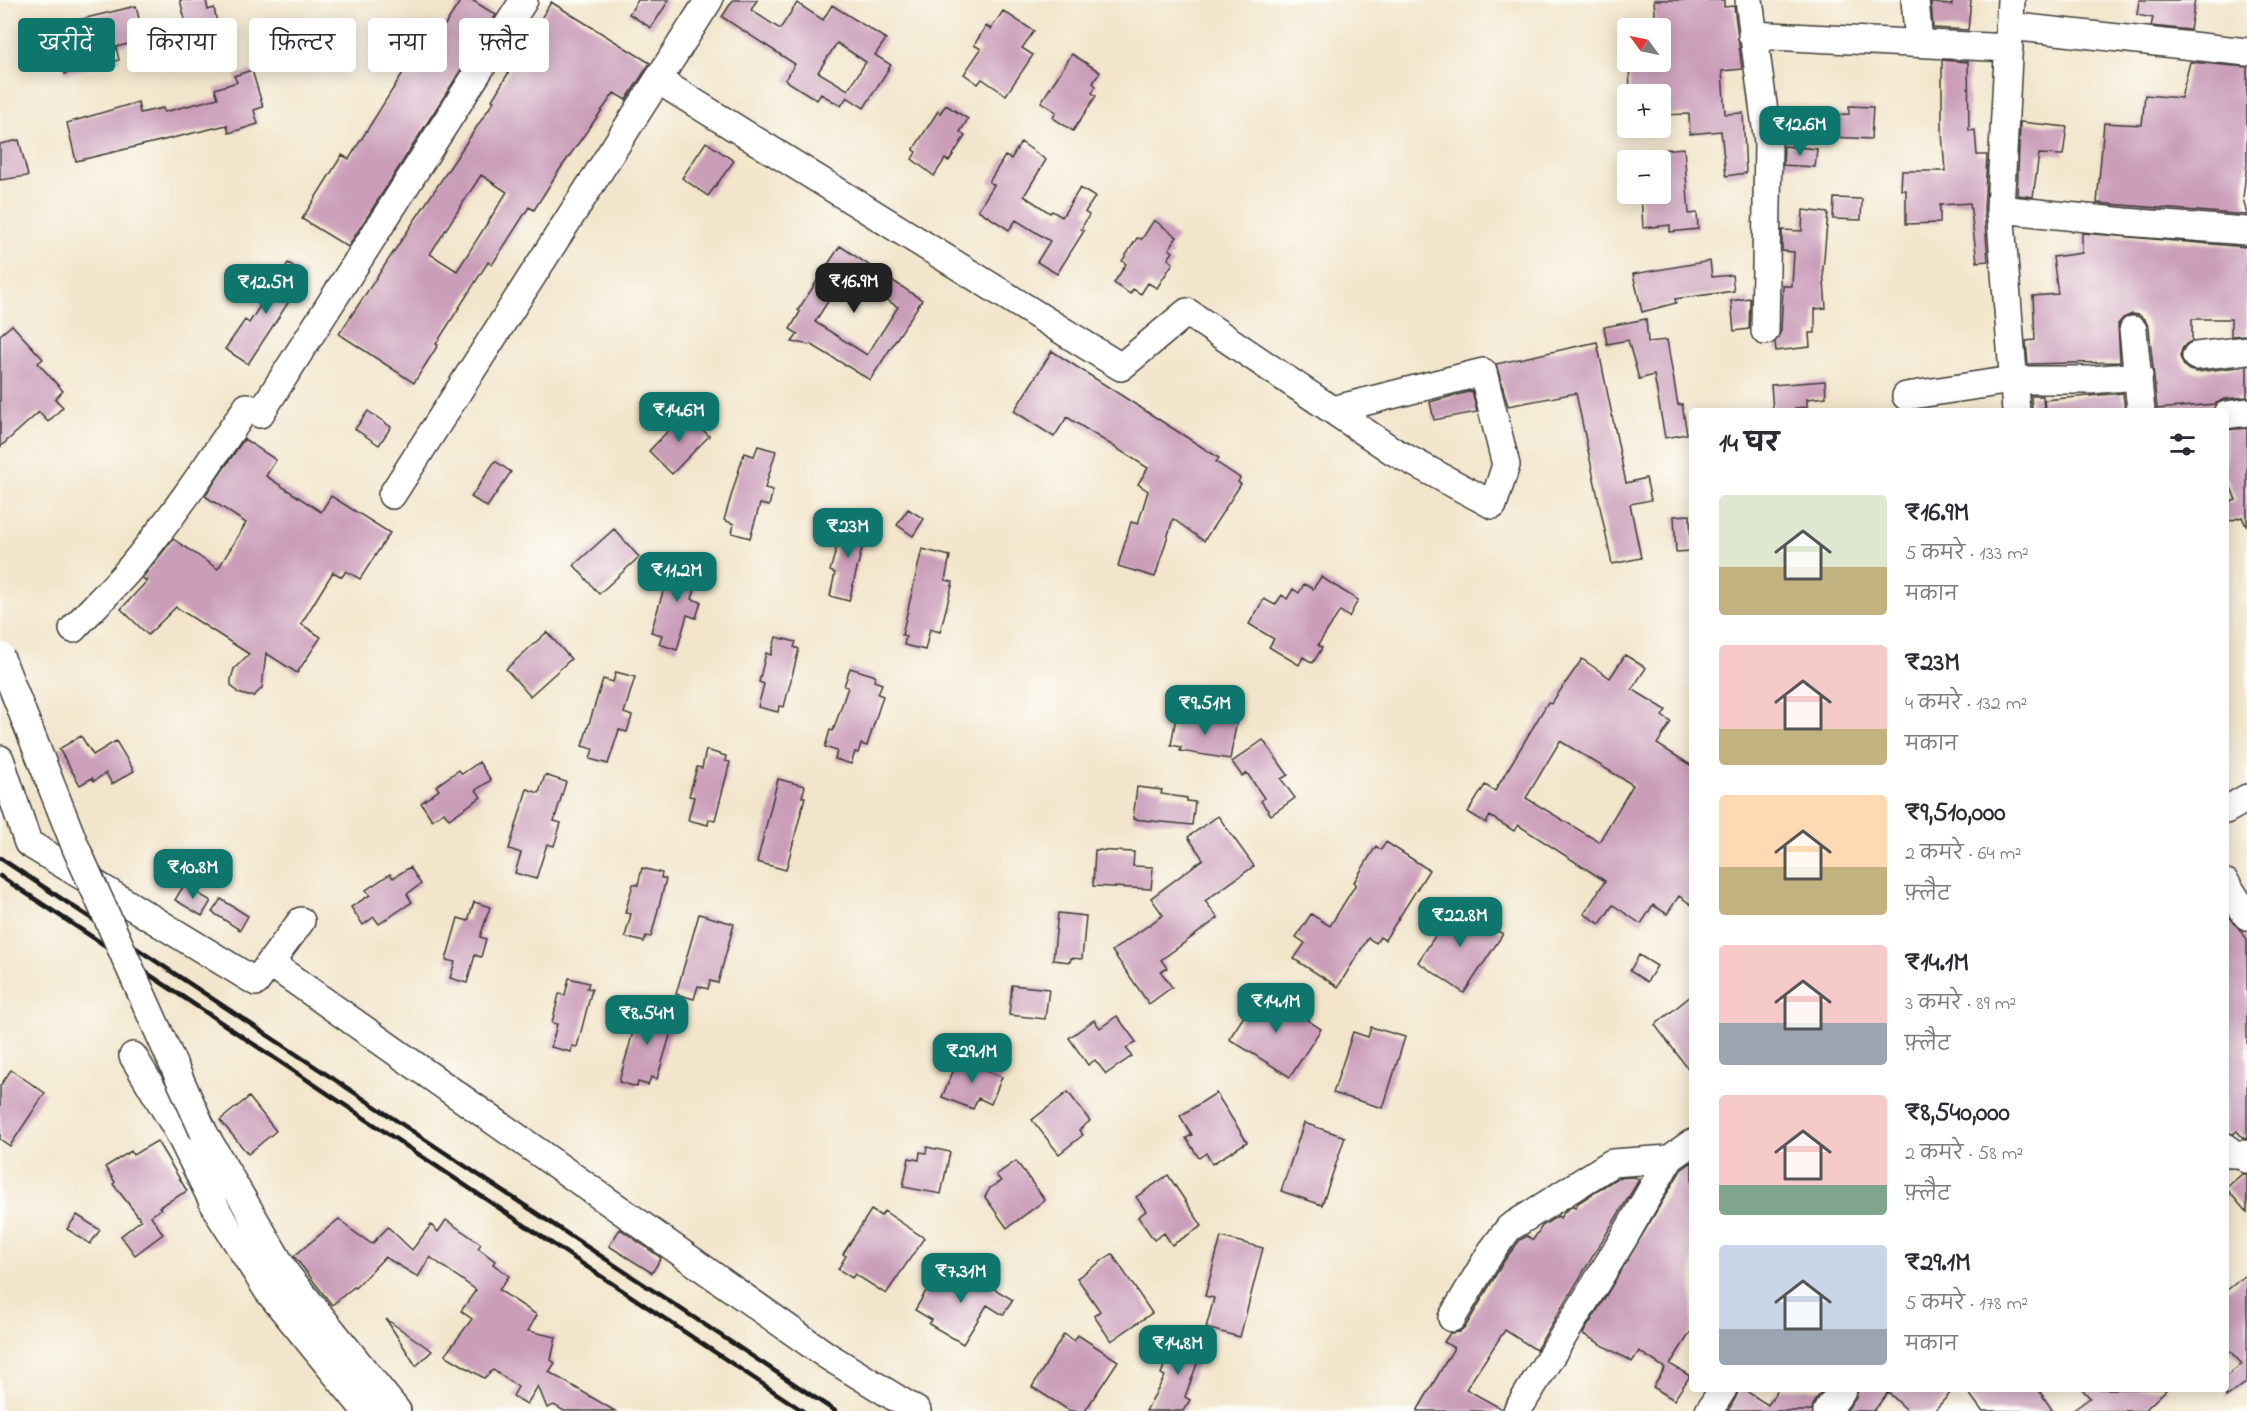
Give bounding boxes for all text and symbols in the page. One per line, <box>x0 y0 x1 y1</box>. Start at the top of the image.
chip: खरीदें <box>18 18 115 72</box>
chip: किराया <box>127 18 237 72</box>
chip: फ़िल्टर <box>249 18 356 72</box>
chip: नया <box>368 18 447 72</box>
chip: फ़्लैट <box>459 18 549 72</box>
north arrow <box>1617 18 1671 72</box>
map controls <box>1617 18 1671 204</box>
button: + <box>1617 84 1671 138</box>
pin: ₹12.6M <box>1751 106 1849 157</box>
text: ₹12.6M <box>1773 111 1827 140</box>
button: − <box>1617 150 1671 204</box>
pin: ₹16.9M <box>805 263 903 314</box>
pin: ₹12.5M <box>217 264 315 315</box>
text: ₹16.9M <box>829 268 879 297</box>
text: ₹12.5M <box>238 269 294 298</box>
pin: ₹14.6M <box>630 392 728 443</box>
text: ₹14.6M <box>653 397 705 426</box>
text: 14 घर <box>1719 426 1779 464</box>
icon: filters <box>2166 428 2199 461</box>
text: ₹16.9M <box>1905 495 1969 533</box>
pin: ₹23M <box>812 508 884 559</box>
text: ₹23M <box>827 513 869 542</box>
icon: home <box>1767 519 1839 591</box>
text: 5 कमरे · 133 m² <box>1905 540 2029 569</box>
pin: ₹11.2M <box>628 552 726 603</box>
text: ₹11.2M <box>652 557 702 586</box>
text: मकान <box>1905 581 1958 610</box>
text: ₹23M <box>1905 645 1960 683</box>
icon: home <box>1767 669 1839 741</box>
pin: ₹9.51M <box>1156 685 1254 736</box>
text: ₹9.51M <box>1179 690 1231 719</box>
text: 4 कमरे · 132 m² <box>1905 690 2027 719</box>
text: मकान <box>1905 731 1958 760</box>
text: ₹9,510,000 <box>1905 795 2005 833</box>
icon: home <box>1767 819 1839 891</box>
text: 2 कमरे · 64 m² <box>1905 840 2021 869</box>
pin: ₹10.8M <box>144 849 242 900</box>
text: ₹10.8M <box>168 854 218 883</box>
text: फ़्लैट <box>1905 881 1951 910</box>
pin: ₹22.8M <box>1411 897 1509 948</box>
text: ₹22.8M <box>1432 902 1488 931</box>
text: ₹14.1M <box>1905 945 1969 983</box>
icon: home <box>1767 969 1839 1041</box>
pin: ₹14.1M <box>1227 983 1325 1034</box>
text: ₹14.1M <box>1251 988 1301 1017</box>
text: 3 कमरे · 89 m² <box>1905 990 2016 1019</box>
pin: ₹8.54M <box>598 995 696 1046</box>
text: ₹8.54M <box>619 1000 675 1029</box>
text: फ़्लैट <box>1905 1031 1951 1060</box>
pin: ₹29.1M <box>923 1033 1021 1084</box>
text: ₹29.1M <box>947 1038 997 1067</box>
text: ₹8,540,000 <box>1905 1095 2010 1133</box>
icon: home <box>1767 1119 1839 1191</box>
text: 2 कमरे · 58 m² <box>1905 1140 2023 1169</box>
text: फ़्लैट <box>1905 1181 1951 1210</box>
text: ₹29.1M <box>1905 1245 1971 1283</box>
pin: ₹7.31M <box>912 1253 1010 1304</box>
text: ₹7.31M <box>935 1258 987 1287</box>
icon: home <box>1767 1269 1839 1341</box>
text: 5 कमरे · 178 m² <box>1905 1290 2028 1319</box>
pin: ₹14.8M <box>1129 1325 1227 1376</box>
text: ₹14.8M <box>1153 1330 1203 1359</box>
text: मकान <box>1905 1331 1958 1360</box>

